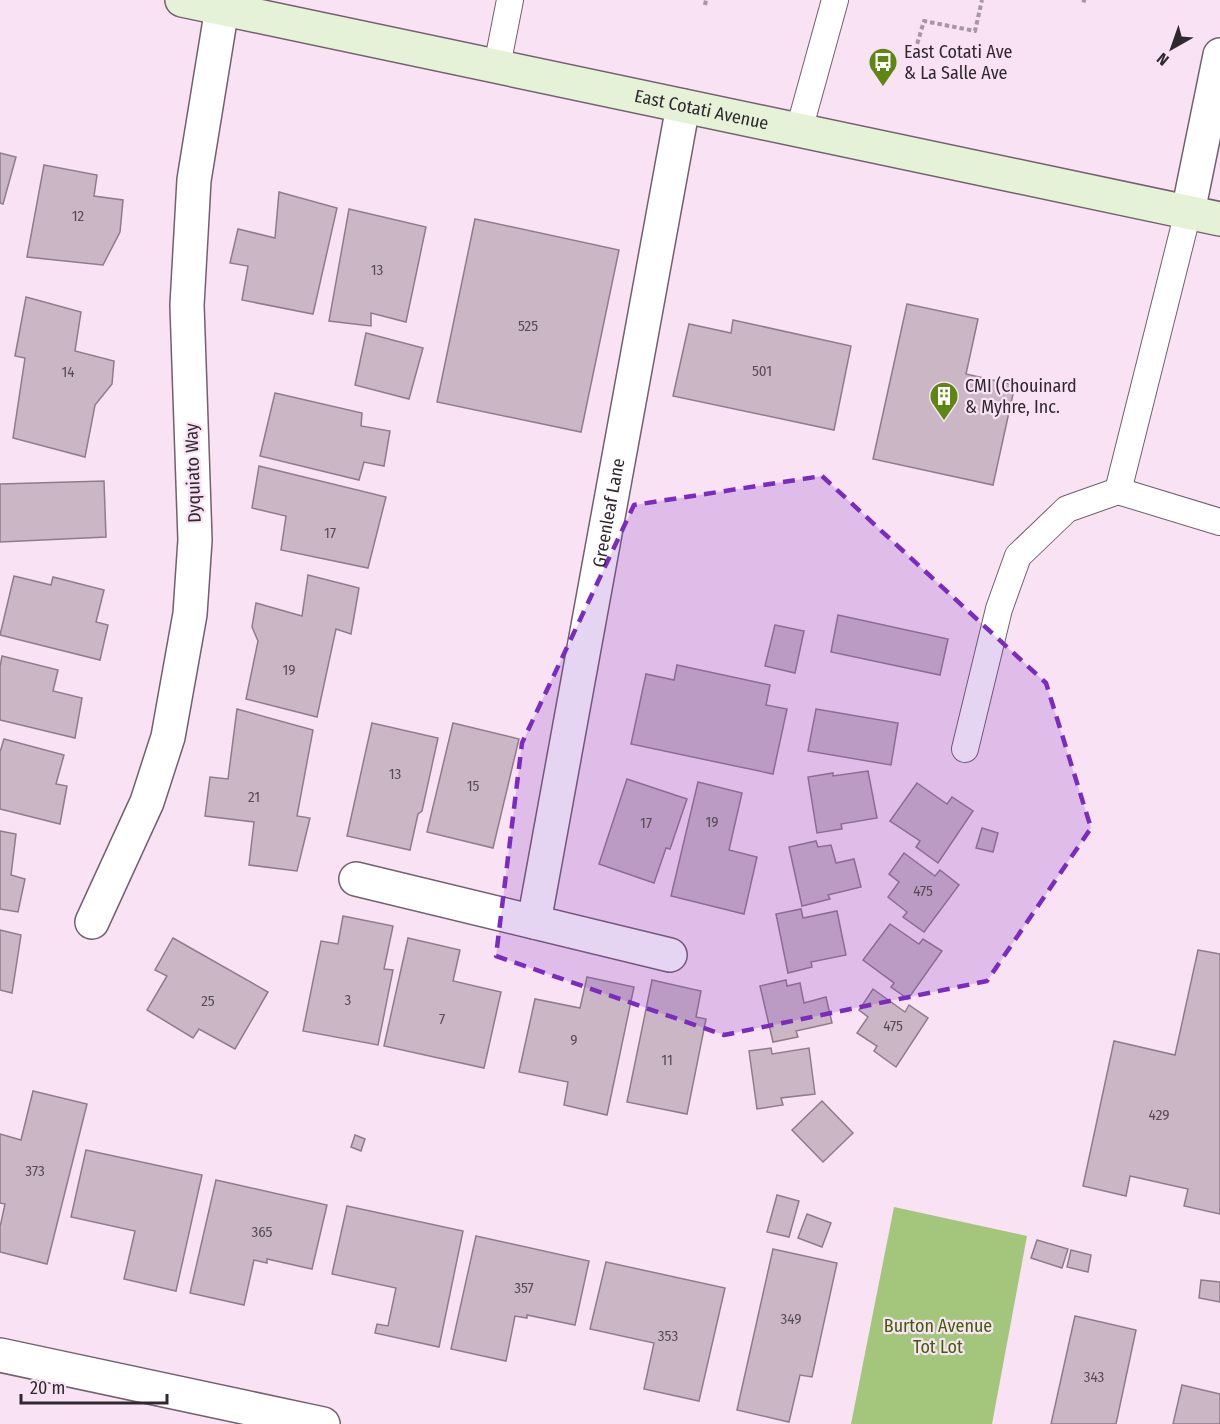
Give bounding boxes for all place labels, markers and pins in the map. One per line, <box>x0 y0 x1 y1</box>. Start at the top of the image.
place label: East Cotati Ave & La Salle Ave <box>904 41 1013 84</box>
bus stop icon: East Cotati Ave & La Salle Ave <box>867 46 899 88</box>
place label: CMI (Chouinard & Myhre, Inc. <box>965 375 1077 418</box>
building icon: CMI (Chouinard & Myhre, Inc. <box>928 380 960 422</box>

